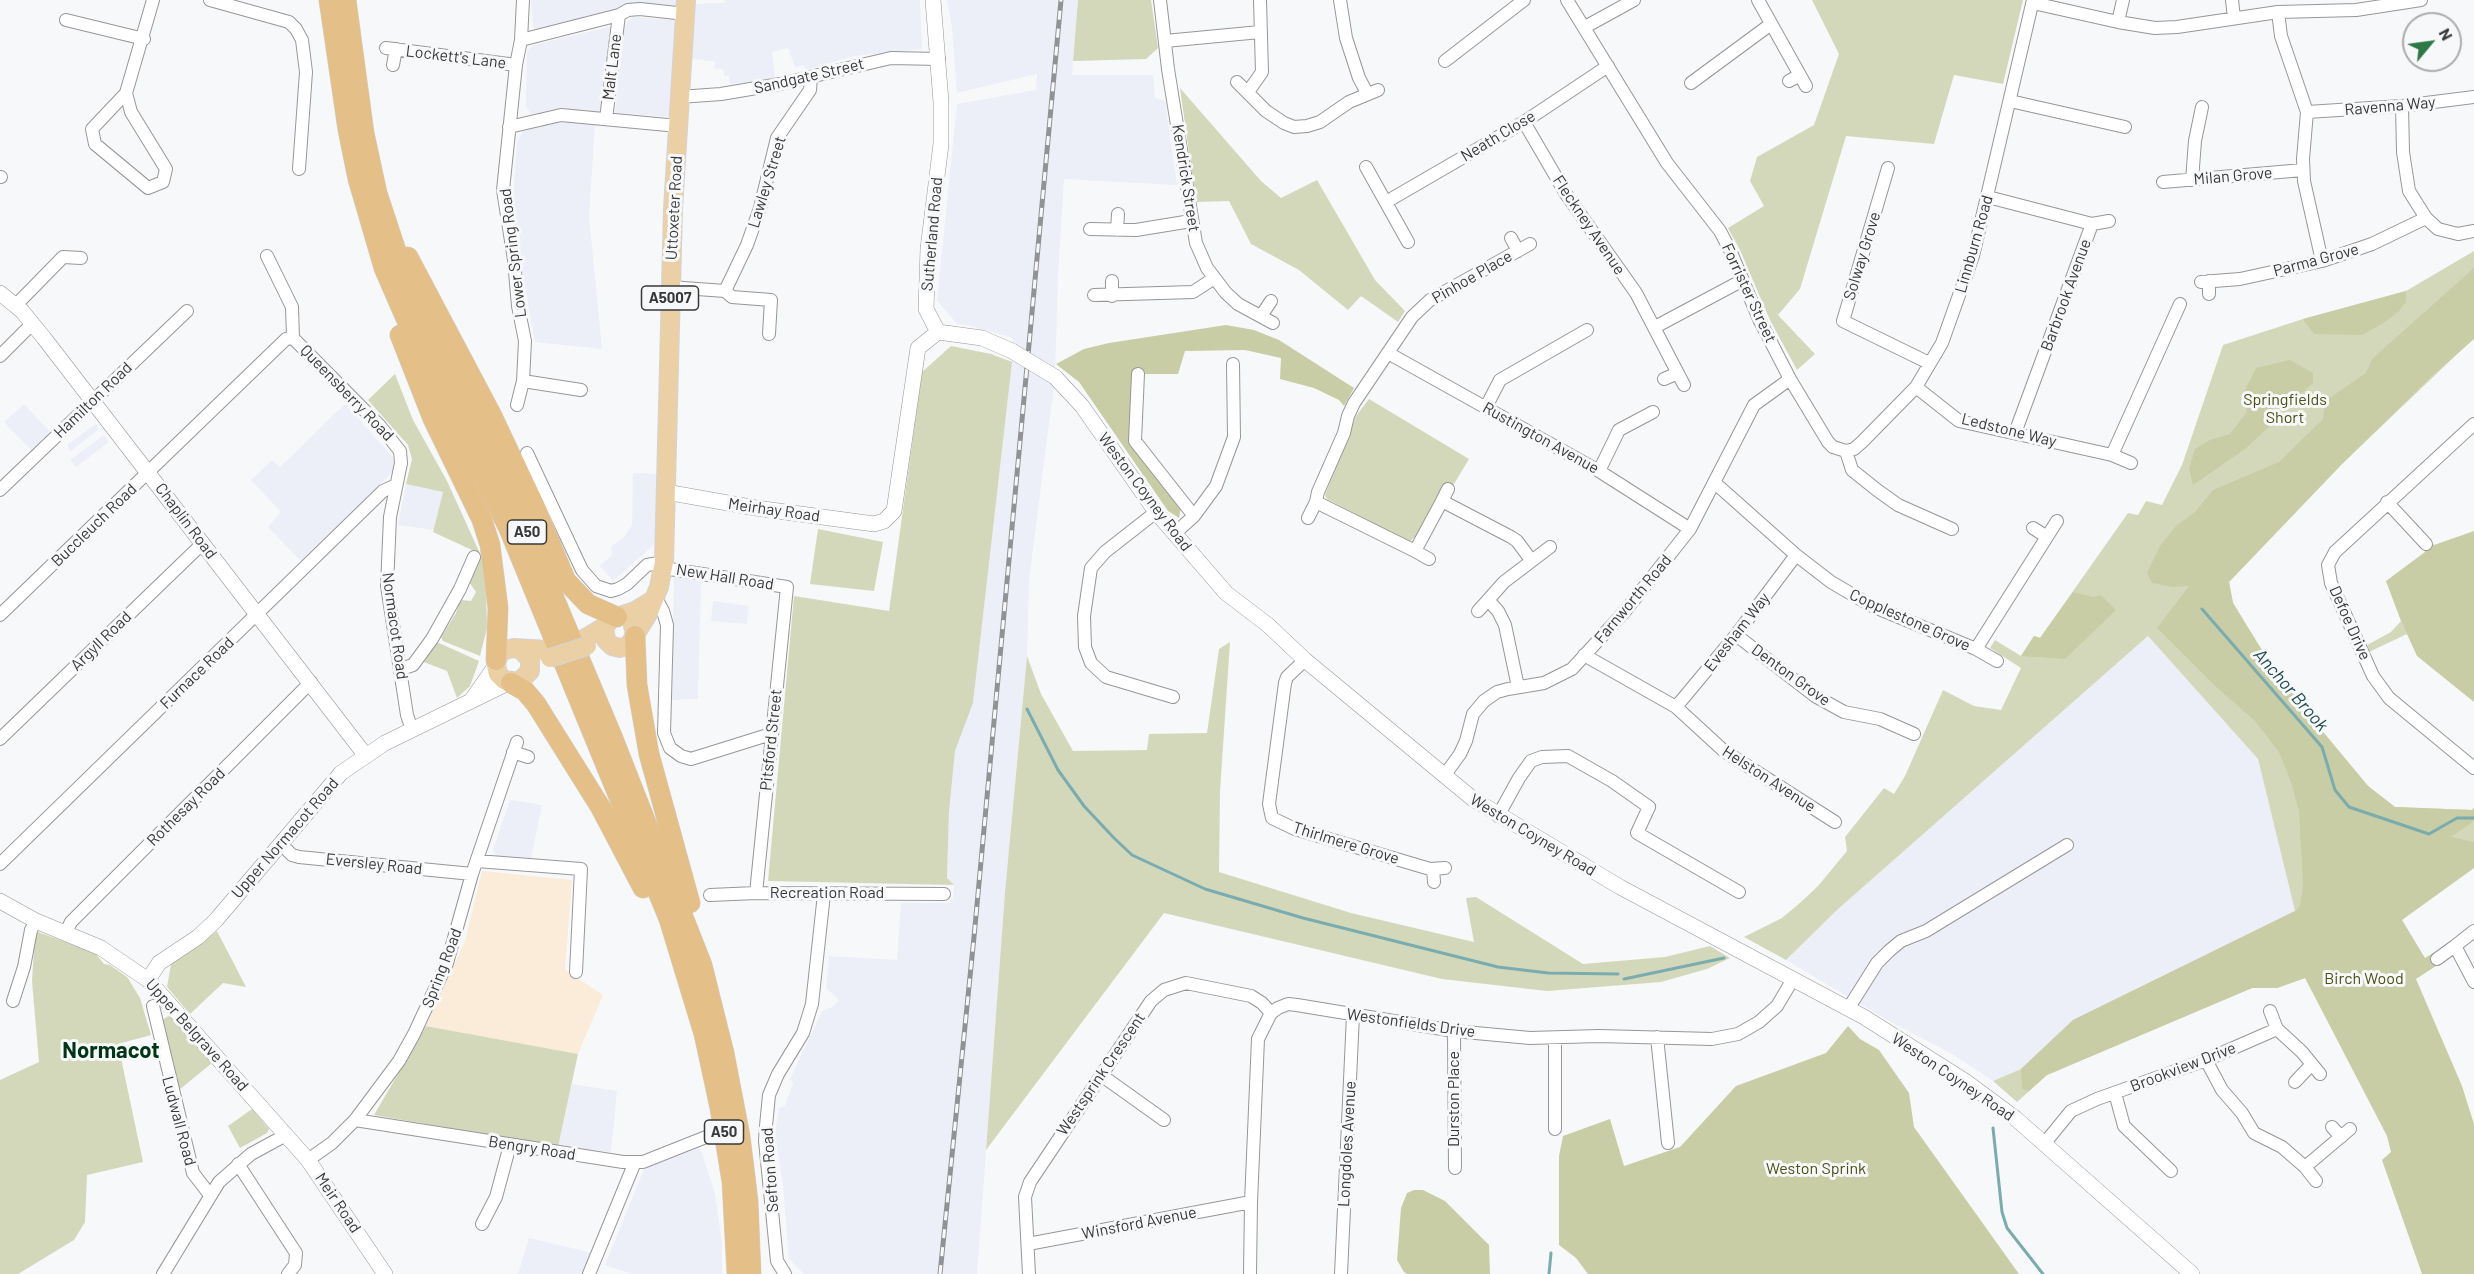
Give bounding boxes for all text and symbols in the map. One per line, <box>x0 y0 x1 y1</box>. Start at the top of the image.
north arrow <box>2402 12 2462 72</box>
text: N <box>2436 25 2457 43</box>
street label: Malt Lane <box>598 33 626 101</box>
street label: Lockett's Lane <box>405 41 507 73</box>
street label: Sandgate Street <box>752 54 866 98</box>
street label: Ravenna Way <box>2344 92 2436 120</box>
street label: Neath Close <box>1457 106 1539 166</box>
street label: Kendrick Street <box>1168 123 1204 233</box>
street label: Lawley Street <box>744 134 790 230</box>
street label: Uttoxeter Road <box>662 155 686 261</box>
street label: Milan Grove <box>2193 163 2273 189</box>
street label: Fleckney Avenue <box>1549 172 1629 278</box>
street label: Sutherland Road <box>917 176 947 292</box>
street label: Lower Spring Road <box>496 187 530 319</box>
street label: Linnburn Road <box>1951 193 1997 295</box>
street label: Solway Grove <box>1839 209 1885 303</box>
street label: Barbrook Avenue <box>2037 236 2095 354</box>
street label: Parma Grove <box>2271 239 2361 281</box>
street label: Forrister Street <box>1718 240 1780 346</box>
street label: Pinhoe Place <box>1429 246 1515 308</box>
road number: A5007 <box>642 286 698 310</box>
street label: Queensberry Road <box>296 341 398 445</box>
street label: Hamilton Road <box>50 358 136 442</box>
park label: Springfields Short <box>2243 390 2327 428</box>
street label: Rustington Avenue <box>1479 398 1603 478</box>
street label: Ledstone Way <box>1959 409 2059 451</box>
street label: Weston Coyney Road <box>1094 429 1196 555</box>
street label: Buccleuch Road <box>47 479 141 571</box>
street label: Chaplin Road <box>151 479 221 563</box>
street label: Meirhay Road <box>727 494 821 526</box>
road number: A50 <box>508 520 546 544</box>
street label: Farnworth Road <box>1590 551 1676 647</box>
street label: New Hall Road <box>675 560 775 594</box>
street label: Normacot Road <box>378 571 412 681</box>
street label: Defoe Drive <box>2325 583 2375 663</box>
street label: Copplestone Grove <box>1847 585 1973 655</box>
street label: Evesham Way <box>1700 589 1774 675</box>
street label: Argyll Road <box>67 607 135 675</box>
street label: Furnace Road <box>156 633 238 713</box>
street label: Denton Grove <box>1748 640 1834 710</box>
water label: Anchor Brook <box>2249 644 2333 736</box>
street label: Pitsford Street <box>756 688 786 792</box>
street label: Helston Avenue <box>1719 742 1819 816</box>
street label: Rothesay Road <box>143 764 229 850</box>
street label: Upper Normacot Road <box>227 774 343 902</box>
street label: Weston Coyney Road <box>1466 790 1600 880</box>
street label: Thirlmere Grove <box>1290 818 1402 868</box>
street label: Eversley Road <box>325 849 423 879</box>
street label: Recreation Road <box>770 883 884 903</box>
street label: Spring Road <box>418 925 466 1011</box>
park label: Birch Wood <box>2324 969 2404 989</box>
street label: Upper Belgrave Road <box>141 975 253 1095</box>
street label: Westonfields Drive <box>1346 1004 1476 1042</box>
street label: Westsprink Crescent <box>1053 1009 1149 1139</box>
street label: Weston Coyney Road <box>1888 1029 2018 1125</box>
district label: Normacot <box>62 1038 160 1064</box>
street label: Brookview Drive <box>2127 1038 2239 1096</box>
street label: Durston Place <box>1444 1051 1464 1147</box>
street label: Ludwall Road <box>158 1074 200 1168</box>
street label: Longdoles Avenue <box>1334 1080 1360 1208</box>
road number: A50 <box>704 1120 744 1144</box>
street label: Sefton Road <box>757 1127 783 1213</box>
street label: Bengry Road <box>487 1132 577 1164</box>
park label: Weston Sprink <box>1766 1159 1866 1179</box>
street label: Meir Road <box>311 1169 365 1237</box>
street label: Winsford Avenue <box>1080 1202 1198 1244</box>

